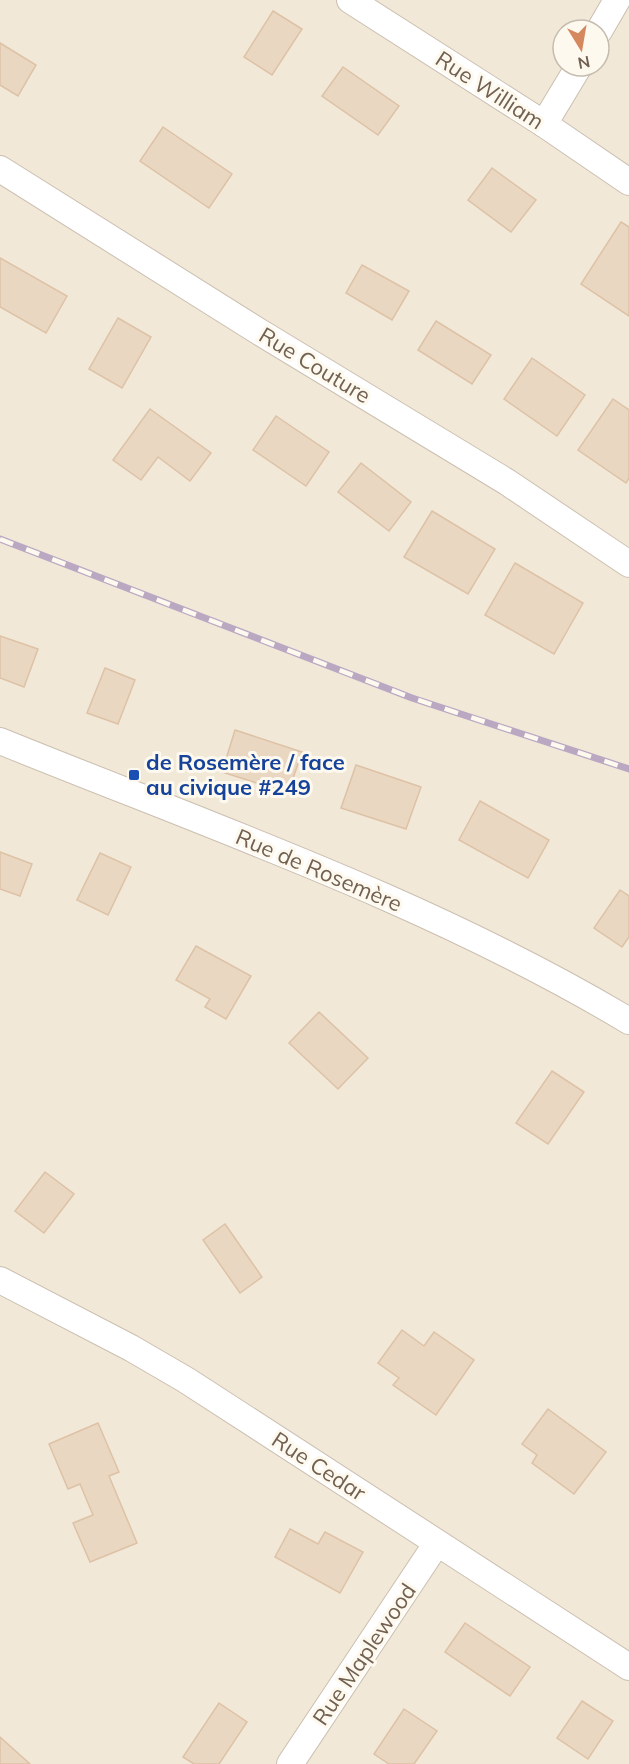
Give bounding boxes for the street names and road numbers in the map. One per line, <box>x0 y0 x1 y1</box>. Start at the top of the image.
street label: Rue William <box>431 45 549 135</box>
street label: Rue Couture <box>254 321 376 409</box>
street label: Rue de Rosemère <box>232 822 406 918</box>
street label: Rue Cedar <box>267 1425 371 1507</box>
street label: Rue Maplewood <box>306 1578 422 1730</box>

